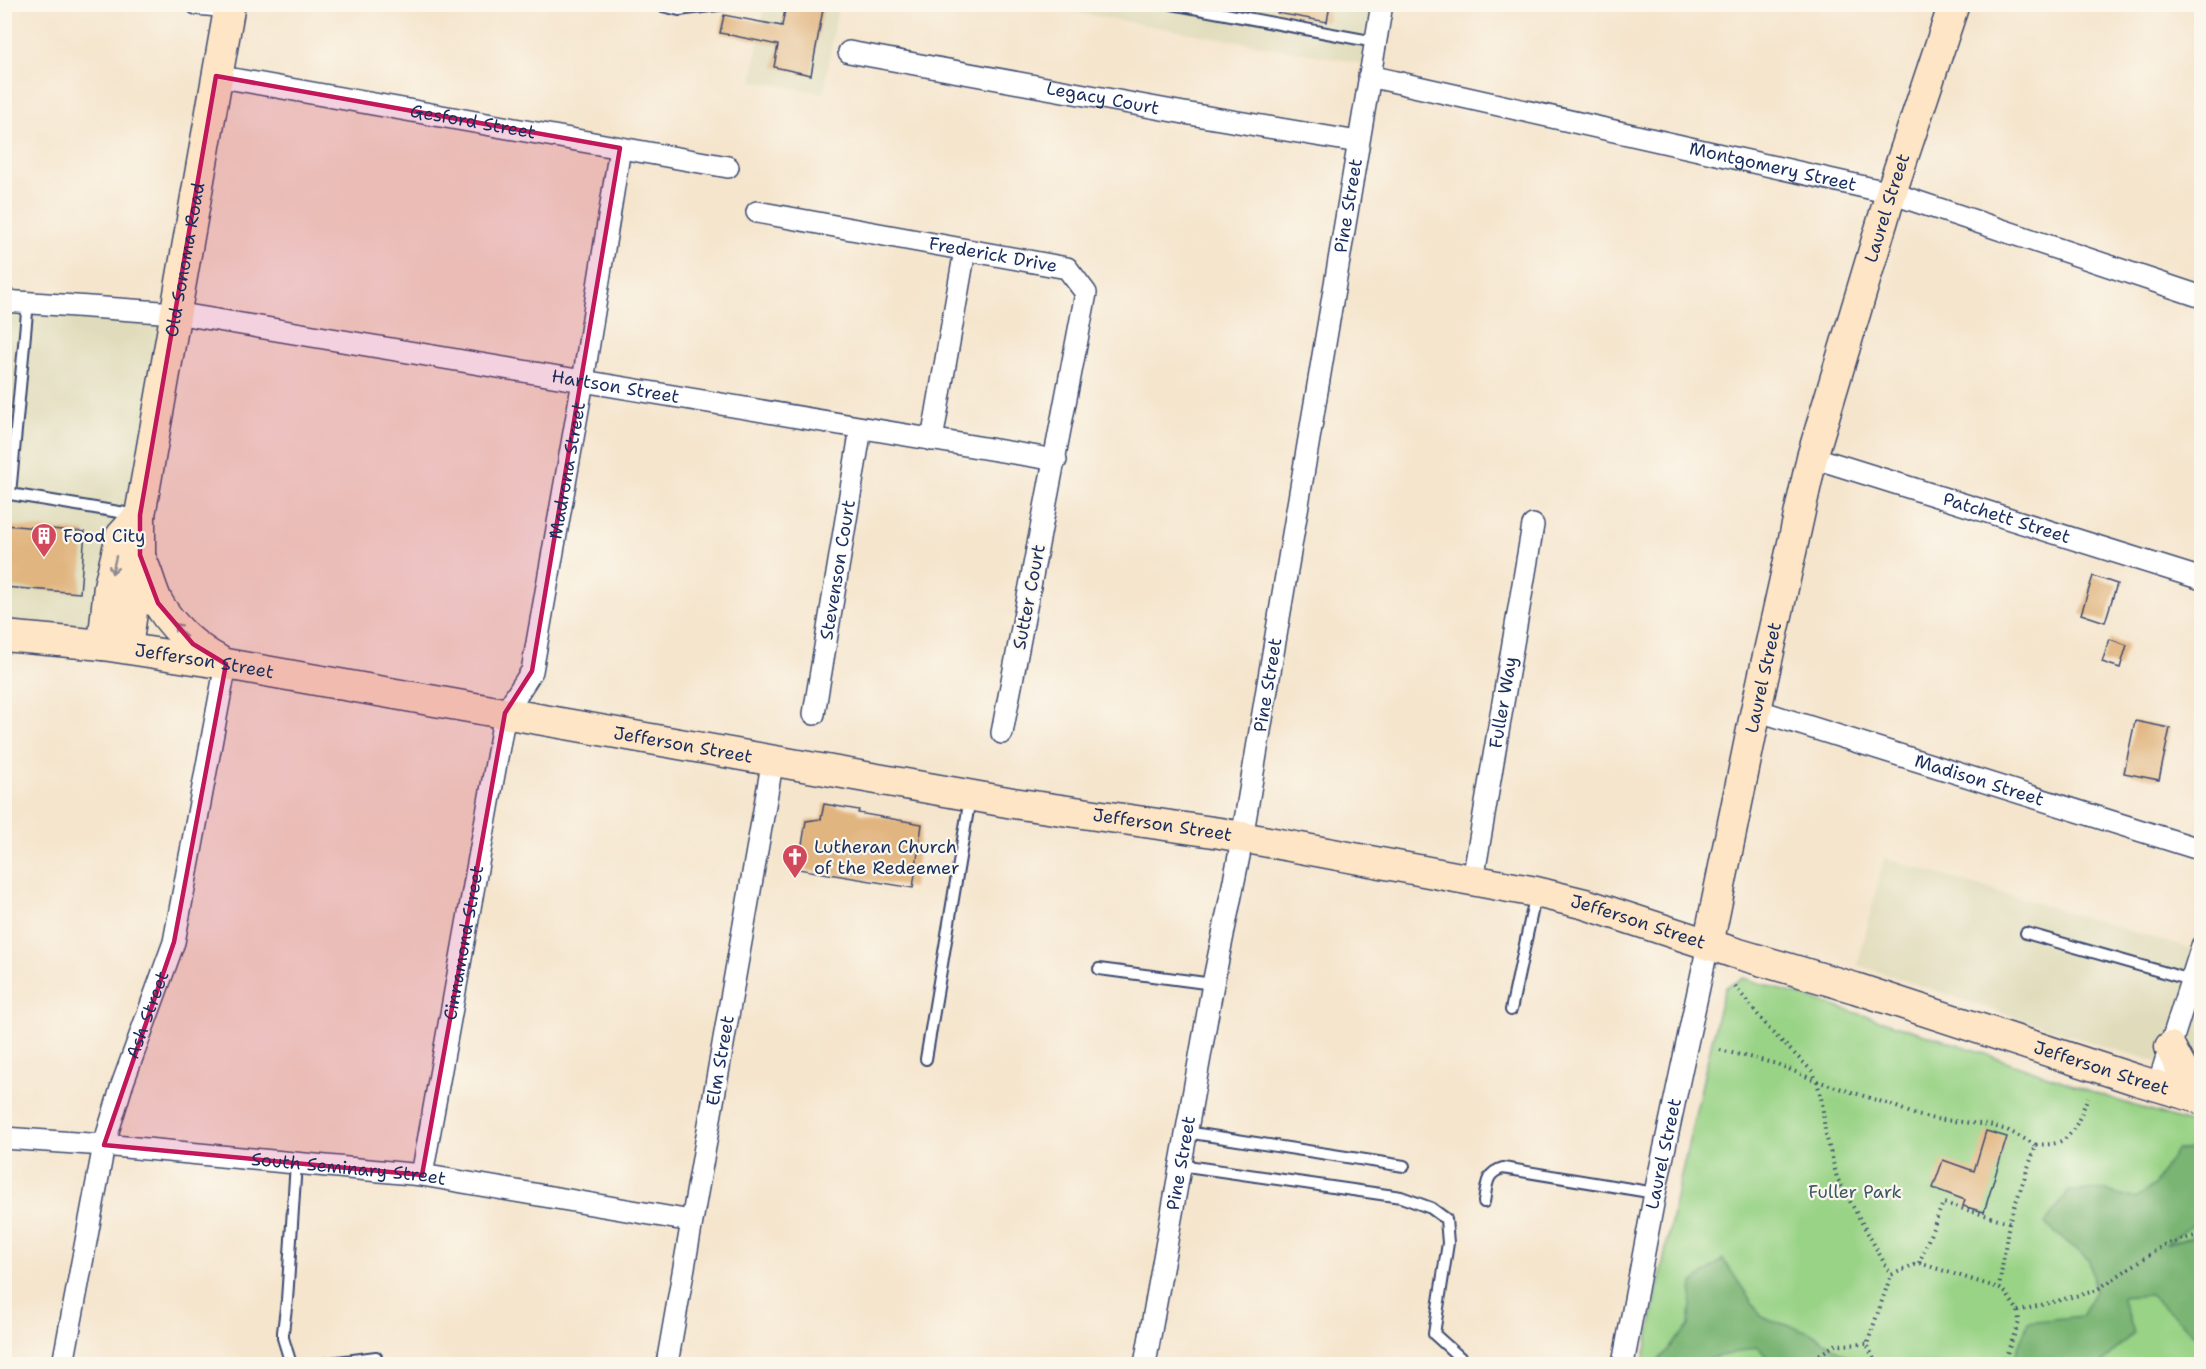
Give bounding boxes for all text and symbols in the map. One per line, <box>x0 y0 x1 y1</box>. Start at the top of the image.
street label: Legacy Court <box>1044 76 1161 120</box>
street label: Gesford Street <box>408 99 538 145</box>
street label: Montgomery Street <box>1687 136 1859 197</box>
street label: Laurel Street <box>1859 150 1915 265</box>
street label: Pine Street <box>1328 157 1368 255</box>
street label: Old Sonoma Road <box>160 181 210 339</box>
street label: Frederick Drive <box>927 231 1059 278</box>
street label: Hartson Street <box>550 364 681 409</box>
street label: Madrona Street <box>543 400 591 541</box>
street label: Patchett Street <box>1940 487 2073 549</box>
street label: Stevenson Court <box>814 498 861 642</box>
building icon: Food City <box>29 521 59 559</box>
place label: Food City <box>63 524 145 548</box>
street label: Sutter Court <box>1007 542 1051 652</box>
one-way arrow <box>108 556 120 575</box>
street label: Laurel Street <box>1740 620 1787 735</box>
one-way arrow <box>172 622 187 637</box>
street label: Pine Street <box>1248 636 1287 734</box>
street label: Jefferson Street <box>133 638 276 684</box>
street label: Fuller Way <box>1483 655 1523 750</box>
street label: Jefferson Street <box>612 721 754 769</box>
street label: Madison Street <box>1912 749 2047 812</box>
street label: Jefferson Street <box>1091 803 1234 847</box>
place label: Lutheran Church of the Redeemer <box>814 835 959 880</box>
church icon: Lutheran Church of the Redeemer <box>780 842 810 880</box>
street label: Cinnamond Street <box>438 863 489 1022</box>
street label: Jefferson Street <box>1568 889 1709 955</box>
street label: Ash Street <box>120 967 175 1062</box>
street label: Elm Street <box>700 1014 740 1108</box>
street label: Jefferson Street <box>2031 1035 2172 1101</box>
street label: Laurel Street <box>1640 1096 1687 1211</box>
street label: Pine Street <box>1161 1114 1201 1212</box>
street label: South Seminary Street <box>250 1147 448 1191</box>
park label: Fuller Park <box>1808 1180 1902 1204</box>

